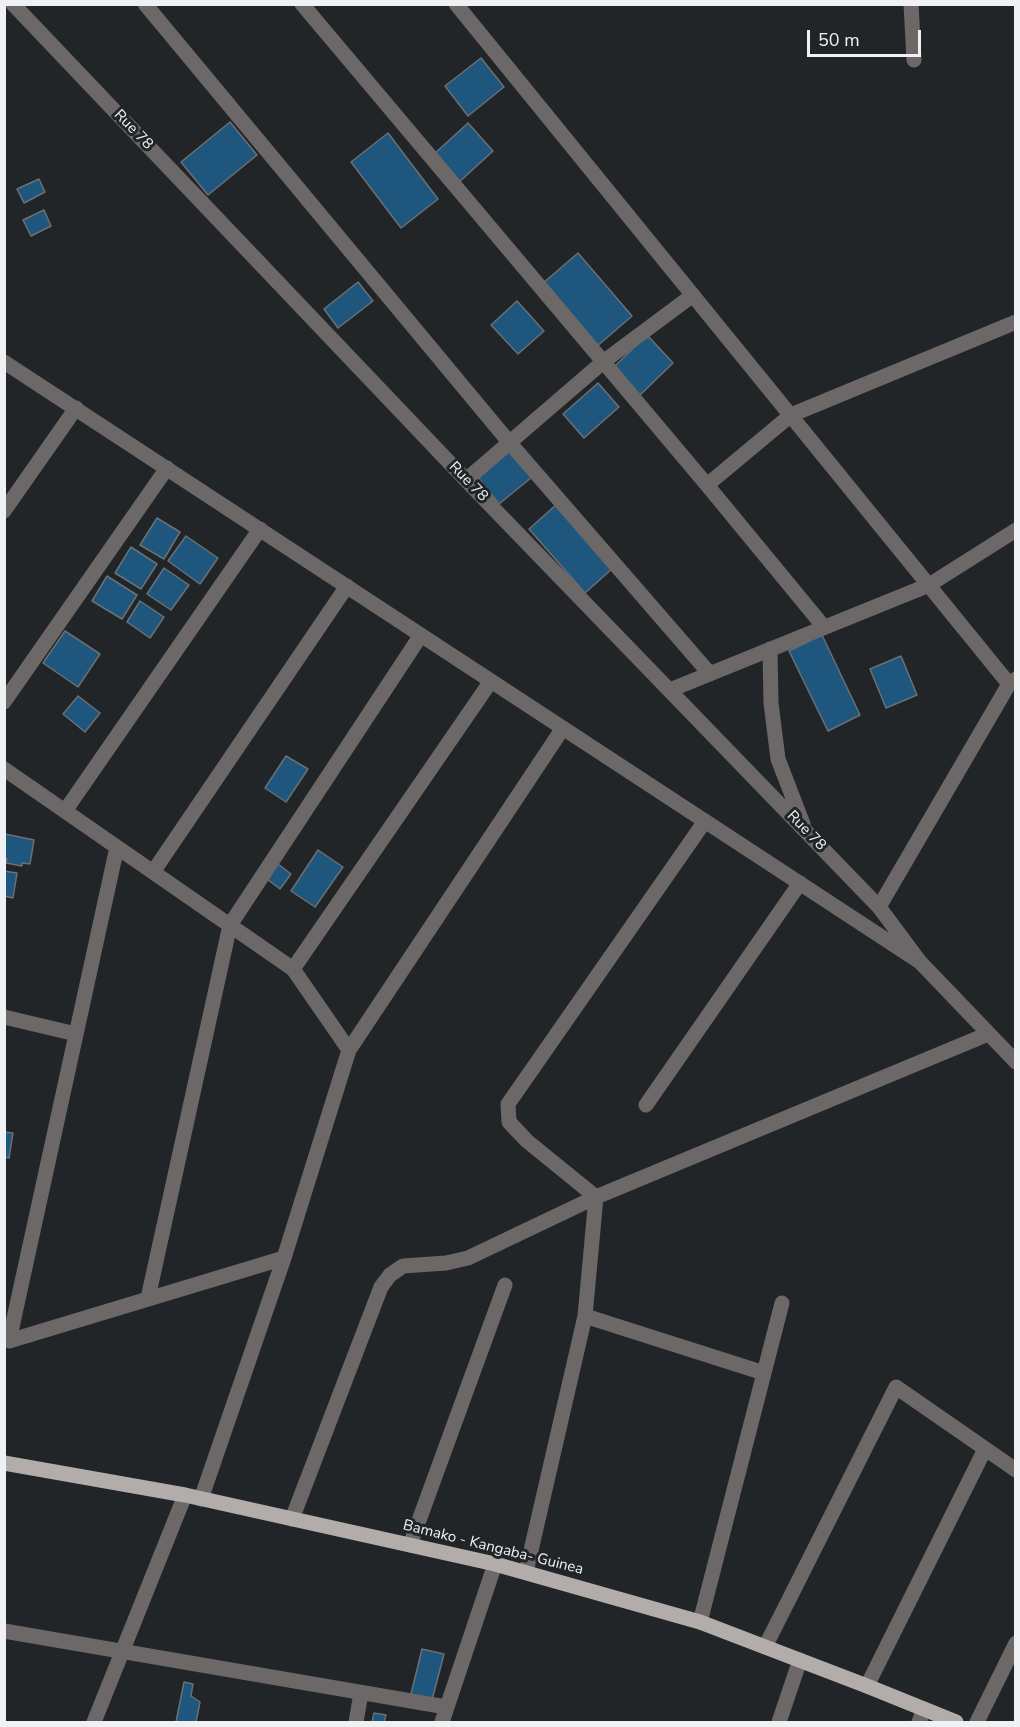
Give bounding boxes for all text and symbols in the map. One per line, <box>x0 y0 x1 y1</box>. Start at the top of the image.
scale bar <box>810 18 924 56</box>
text: 50 m <box>818 28 860 52</box>
street label: Rue 78 <box>110 106 156 154</box>
street label: Rue 78 <box>445 458 491 506</box>
street label: Rue 78 <box>783 807 829 855</box>
street label: Bamako - Kangaba- Guinea <box>401 1517 585 1579</box>

